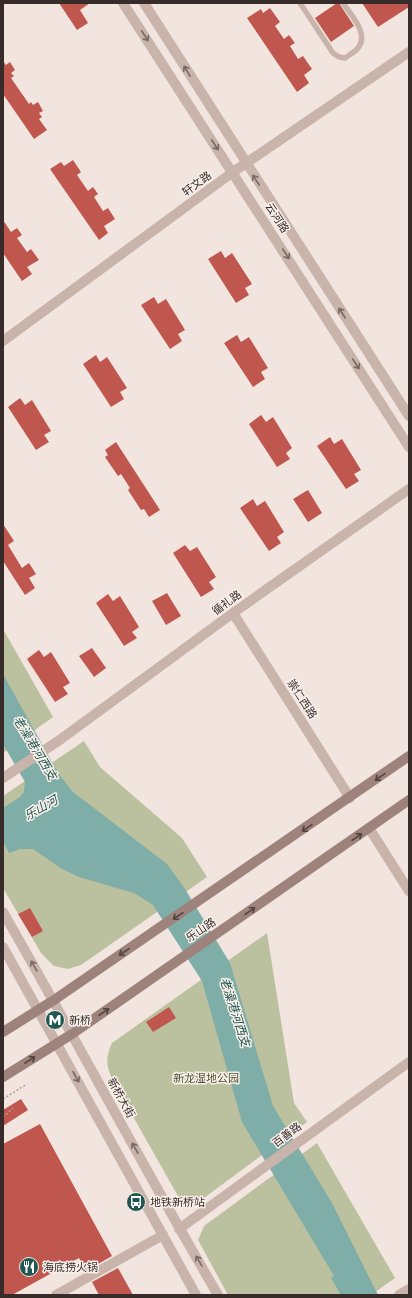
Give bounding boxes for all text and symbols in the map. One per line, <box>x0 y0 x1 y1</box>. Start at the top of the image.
one-way arrow <box>141 30 149 42</box>
one-way arrow <box>182 65 191 76</box>
one-way arrow <box>212 139 220 151</box>
street label: 轩文路 <box>180 169 214 199</box>
one-way arrow <box>252 174 260 186</box>
street label: 云河路 <box>263 201 291 235</box>
one-way arrow <box>282 248 290 259</box>
one-way arrow <box>338 308 346 319</box>
one-way arrow <box>352 358 360 369</box>
street label: 循礼路 <box>210 588 244 618</box>
street label: 崇仁西路 <box>285 677 319 721</box>
water label: 老澡港河西支 <box>10 714 61 784</box>
one-way arrow <box>374 773 385 781</box>
water label: 乐山河 <box>22 792 62 823</box>
one-way arrow <box>301 824 312 832</box>
one-way arrow <box>351 833 362 841</box>
one-way arrow <box>244 907 255 915</box>
one-way arrow <box>172 912 183 920</box>
street label: 乐山路 <box>184 915 218 945</box>
one-way arrow <box>119 948 130 956</box>
one-way arrow <box>30 960 38 972</box>
water label: 老澡港河西支 <box>217 976 253 1050</box>
one-way arrow <box>98 1008 109 1016</box>
metro station icon: 新桥 <box>44 1009 66 1031</box>
place label: 新桥 <box>69 1014 91 1027</box>
one-way arrow <box>24 1056 35 1064</box>
one-way arrow <box>73 1071 81 1083</box>
park label: 新龙湿地公园 <box>173 1072 239 1085</box>
street label: 新桥大街 <box>105 1076 137 1120</box>
street label: 百善路 <box>270 1120 304 1150</box>
one-way arrow <box>130 1142 138 1154</box>
bus stop icon: 地铁新桥站 <box>125 1191 147 1213</box>
place label: 地铁新桥站 <box>150 1196 205 1209</box>
one-way arrow <box>194 1255 202 1267</box>
restaurant icon: 海底捞火锅 <box>18 1256 40 1278</box>
place label: 海底捞火锅 <box>43 1261 98 1274</box>

